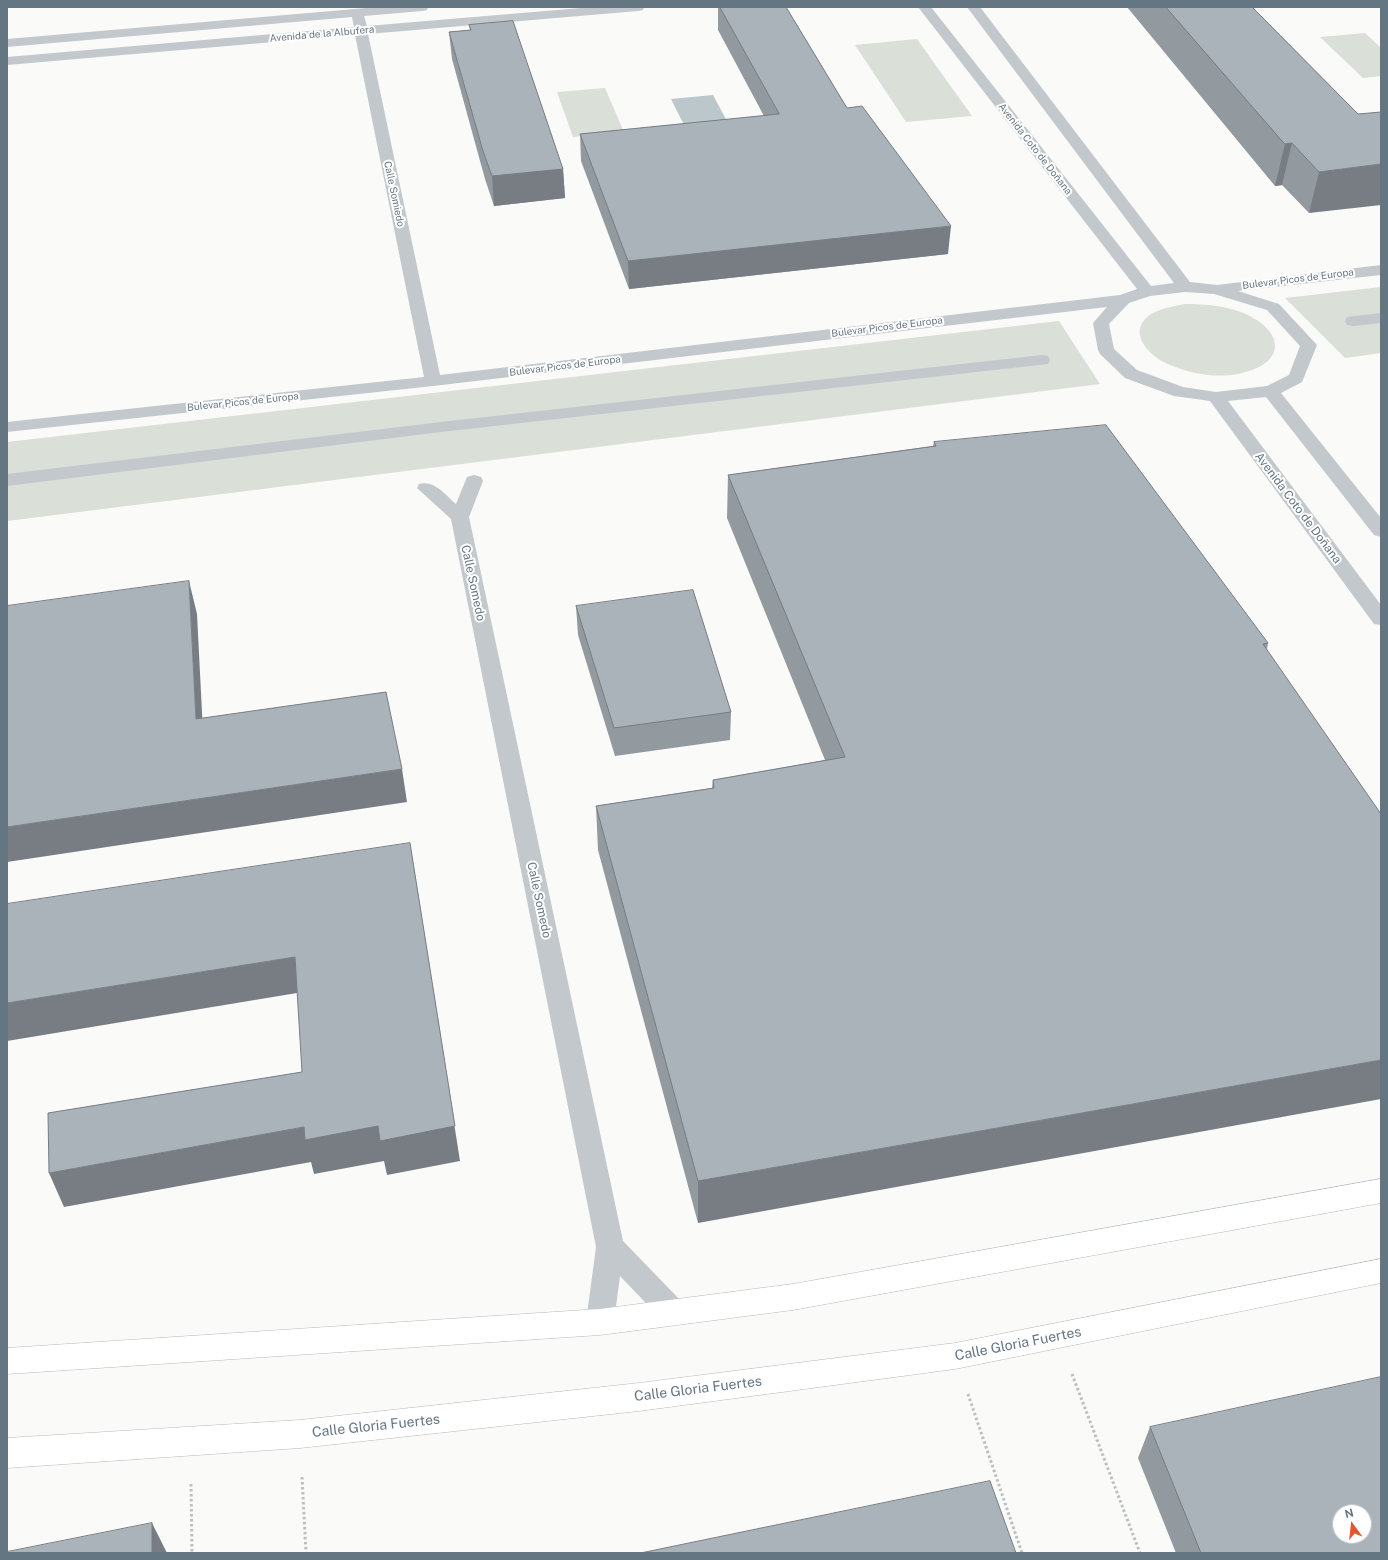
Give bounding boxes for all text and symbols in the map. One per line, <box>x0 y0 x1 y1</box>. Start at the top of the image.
street label: Avenida de la Albufera <box>269 23 375 45</box>
street label: Avenida Coto de Doñana <box>996 101 1074 197</box>
street label: Calle Somiedo <box>381 160 407 228</box>
street label: Bulevar Picos de Europa <box>1242 266 1354 292</box>
street label: Bulevar Picos de Europa <box>831 314 943 340</box>
street label: Bulevar Picos de Europa <box>509 353 621 379</box>
street label: Bulevar Picos de Europa <box>187 390 299 414</box>
street label: Avenida Coto de Doñana <box>1252 450 1344 566</box>
street label: Calle Somedo <box>458 544 488 622</box>
street label: Calle Somedo <box>524 861 554 939</box>
street label: Calle Gloria Fuertes <box>953 1324 1083 1364</box>
street label: Calle Gloria Fuertes <box>633 1373 763 1405</box>
street label: Calle Gloria Fuertes <box>311 1411 441 1441</box>
north arrow <box>1332 1504 1372 1544</box>
text: N <box>1343 1506 1355 1520</box>

